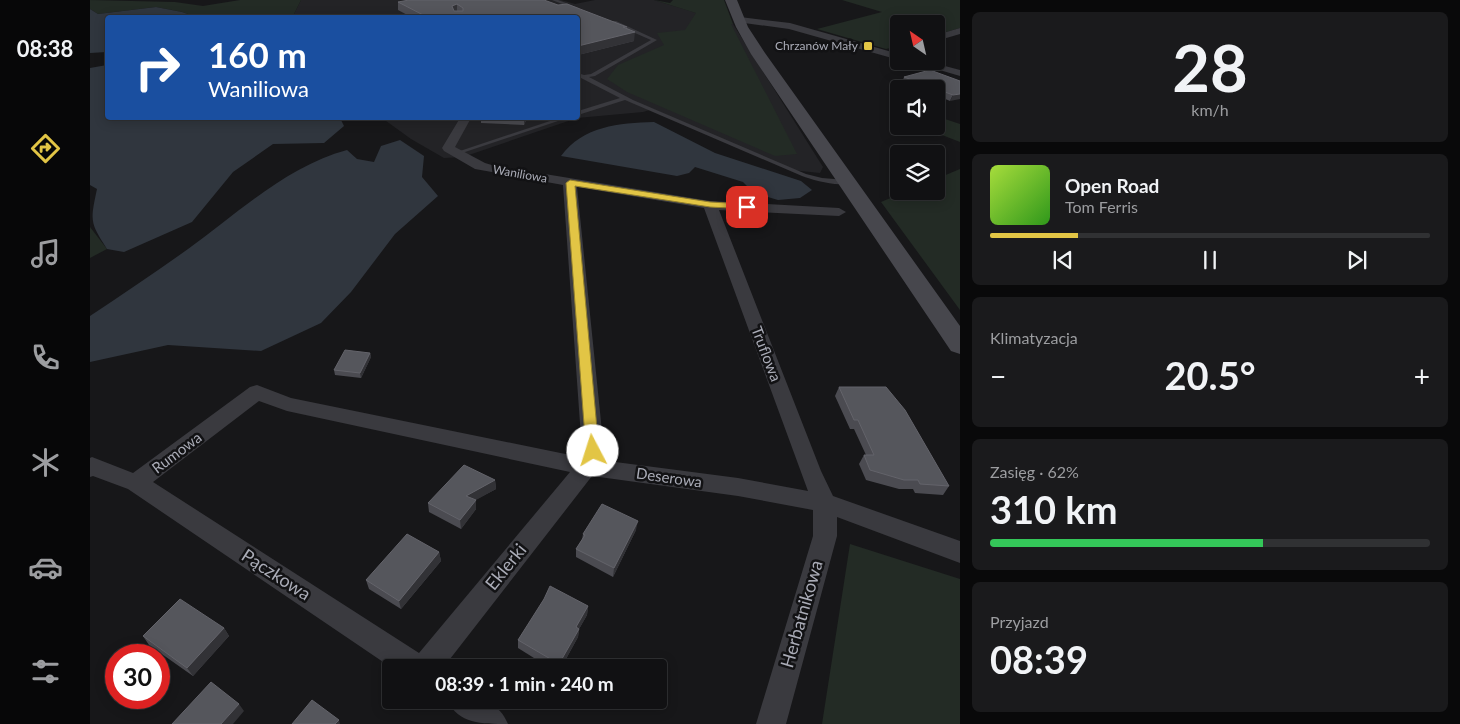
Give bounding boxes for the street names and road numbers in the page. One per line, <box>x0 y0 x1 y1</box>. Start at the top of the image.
street label: Waniliowa <box>492 161 549 186</box>
street label: Truflowa <box>748 324 786 384</box>
street label: Rumowa <box>148 428 205 477</box>
street label: Deserowa <box>635 463 703 491</box>
street label: Eklerki <box>480 539 531 594</box>
street label: Pączkowa <box>238 544 315 605</box>
street label: Herbatnikowa <box>775 557 827 670</box>

